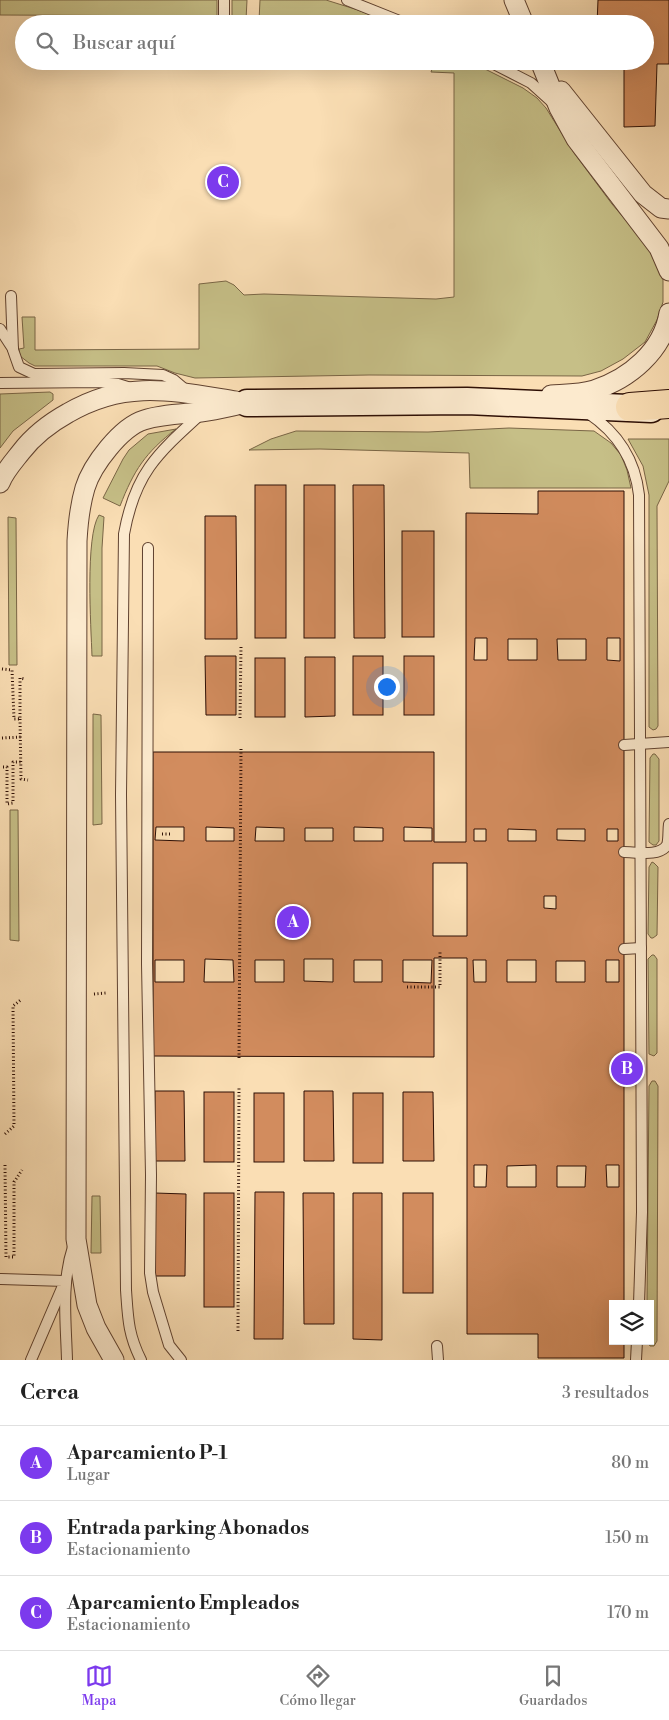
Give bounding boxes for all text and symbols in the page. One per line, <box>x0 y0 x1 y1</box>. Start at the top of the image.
search box <box>15 15 654 70</box>
icon: search <box>33 29 61 57</box>
text: Buscar aquí <box>73 31 175 55</box>
pin: C <box>207 163 239 201</box>
your location <box>374 674 400 700</box>
pin: A <box>277 903 309 941</box>
pin: B <box>611 1050 643 1088</box>
map controls <box>609 1300 654 1345</box>
button: layers <box>609 1300 654 1345</box>
text: Cerca <box>20 1380 79 1406</box>
text: 3 resultados <box>562 1383 649 1403</box>
text: Aparcamiento P-1 <box>67 1441 228 1465</box>
text: A <box>30 1453 42 1473</box>
text: 80 m <box>611 1453 649 1473</box>
text: Lugar <box>67 1465 110 1485</box>
text: Entrada parking Abonados <box>67 1516 309 1540</box>
text: B <box>30 1528 42 1548</box>
text: 150 m <box>605 1528 649 1548</box>
text: Estacionamiento <box>67 1540 191 1560</box>
text: Aparcamiento Empleados <box>67 1591 299 1615</box>
text: C <box>30 1603 42 1623</box>
text: 170 m <box>607 1603 649 1623</box>
text: Estacionamiento <box>67 1615 191 1635</box>
tab: Mapa <box>82 1662 116 1710</box>
tab: Cómo llegar <box>280 1662 356 1710</box>
tab: Guardados <box>519 1662 587 1710</box>

